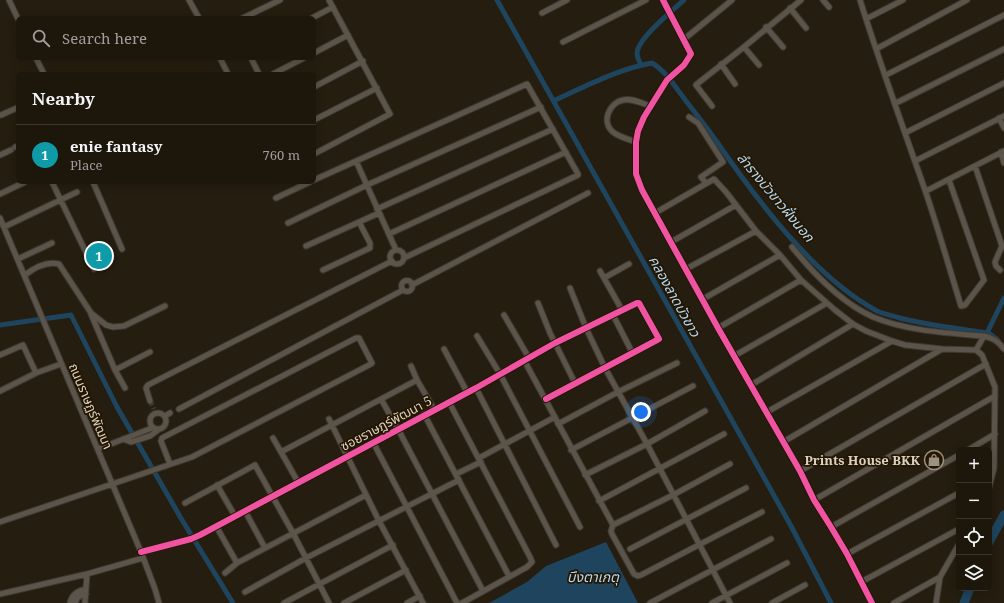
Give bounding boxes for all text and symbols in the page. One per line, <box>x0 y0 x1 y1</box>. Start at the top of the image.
search box <box>16 16 316 60</box>
icon: search <box>30 27 52 49</box>
text: Search here <box>62 28 147 48</box>
text: Nearby <box>32 87 95 110</box>
text: enie fantasy <box>70 136 162 156</box>
text: 1 <box>41 146 49 164</box>
text: 760 m <box>263 146 300 164</box>
water label: ลำรางบัวขาวฝั่งนอก <box>733 148 819 246</box>
text: Place <box>70 156 103 174</box>
pin: 1 <box>86 241 112 271</box>
water label: คลองลาดบัวขาว <box>645 252 706 341</box>
street label: ถนนราษฏร์พัฒนา <box>65 360 117 452</box>
street label: ซอยราษฎร์พัฒนา 5 <box>337 391 435 455</box>
your location <box>631 402 651 422</box>
map controls <box>956 447 992 591</box>
button: + <box>956 447 992 483</box>
shop icon: Prints House BKK <box>923 449 945 471</box>
place label: Prints House BKK <box>805 451 920 469</box>
button: − <box>956 483 992 519</box>
button: locate <box>956 519 992 555</box>
button: layers <box>956 555 992 591</box>
water label: บึงตาเกตุ <box>567 567 620 586</box>

